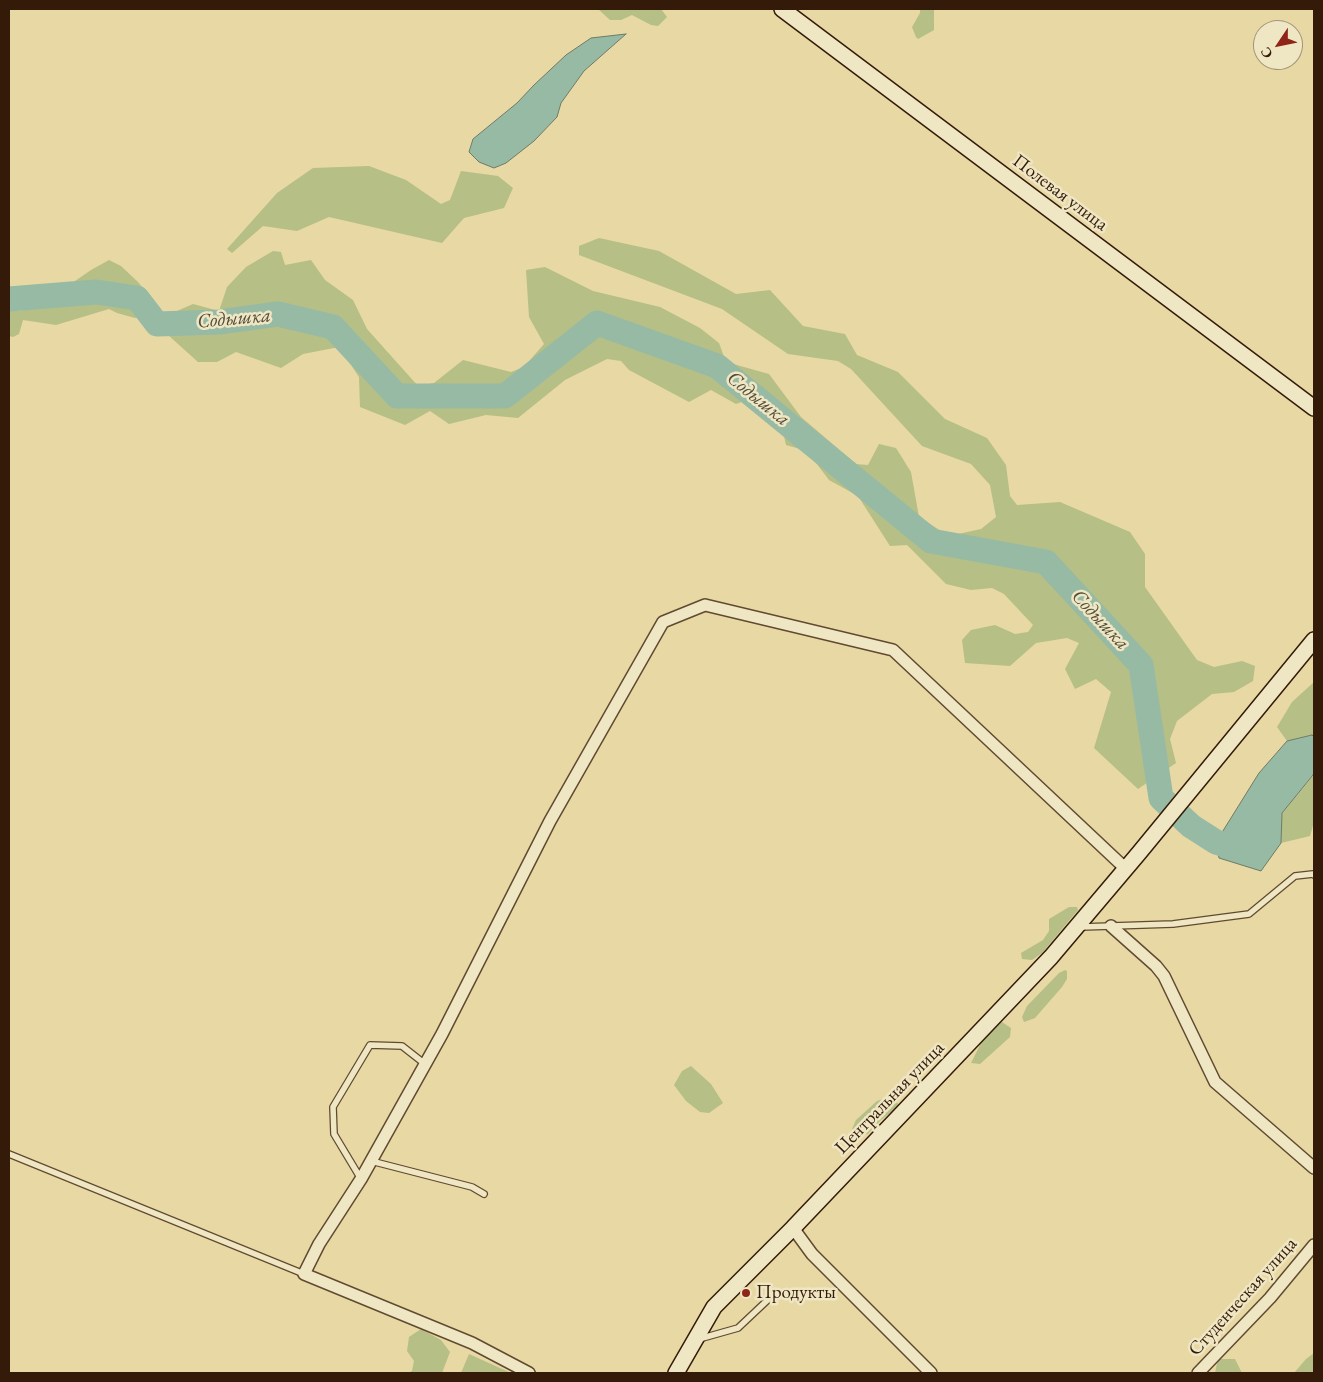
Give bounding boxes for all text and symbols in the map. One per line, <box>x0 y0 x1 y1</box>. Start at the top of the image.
north arrow <box>1253 20 1303 70</box>
text: С <box>1256 44 1277 62</box>
street label: Полевая улица <box>1008 150 1112 236</box>
water label: Содышка <box>196 304 272 334</box>
water label: Содышка <box>722 366 794 432</box>
water label: Содышка <box>1066 585 1134 655</box>
street label: Центральная улица <box>831 1037 949 1159</box>
street label: Студенческая улица <box>1184 1233 1302 1361</box>
place label: Продукты <box>756 1282 836 1304</box>
marker: Продукты <box>740 1287 752 1299</box>

